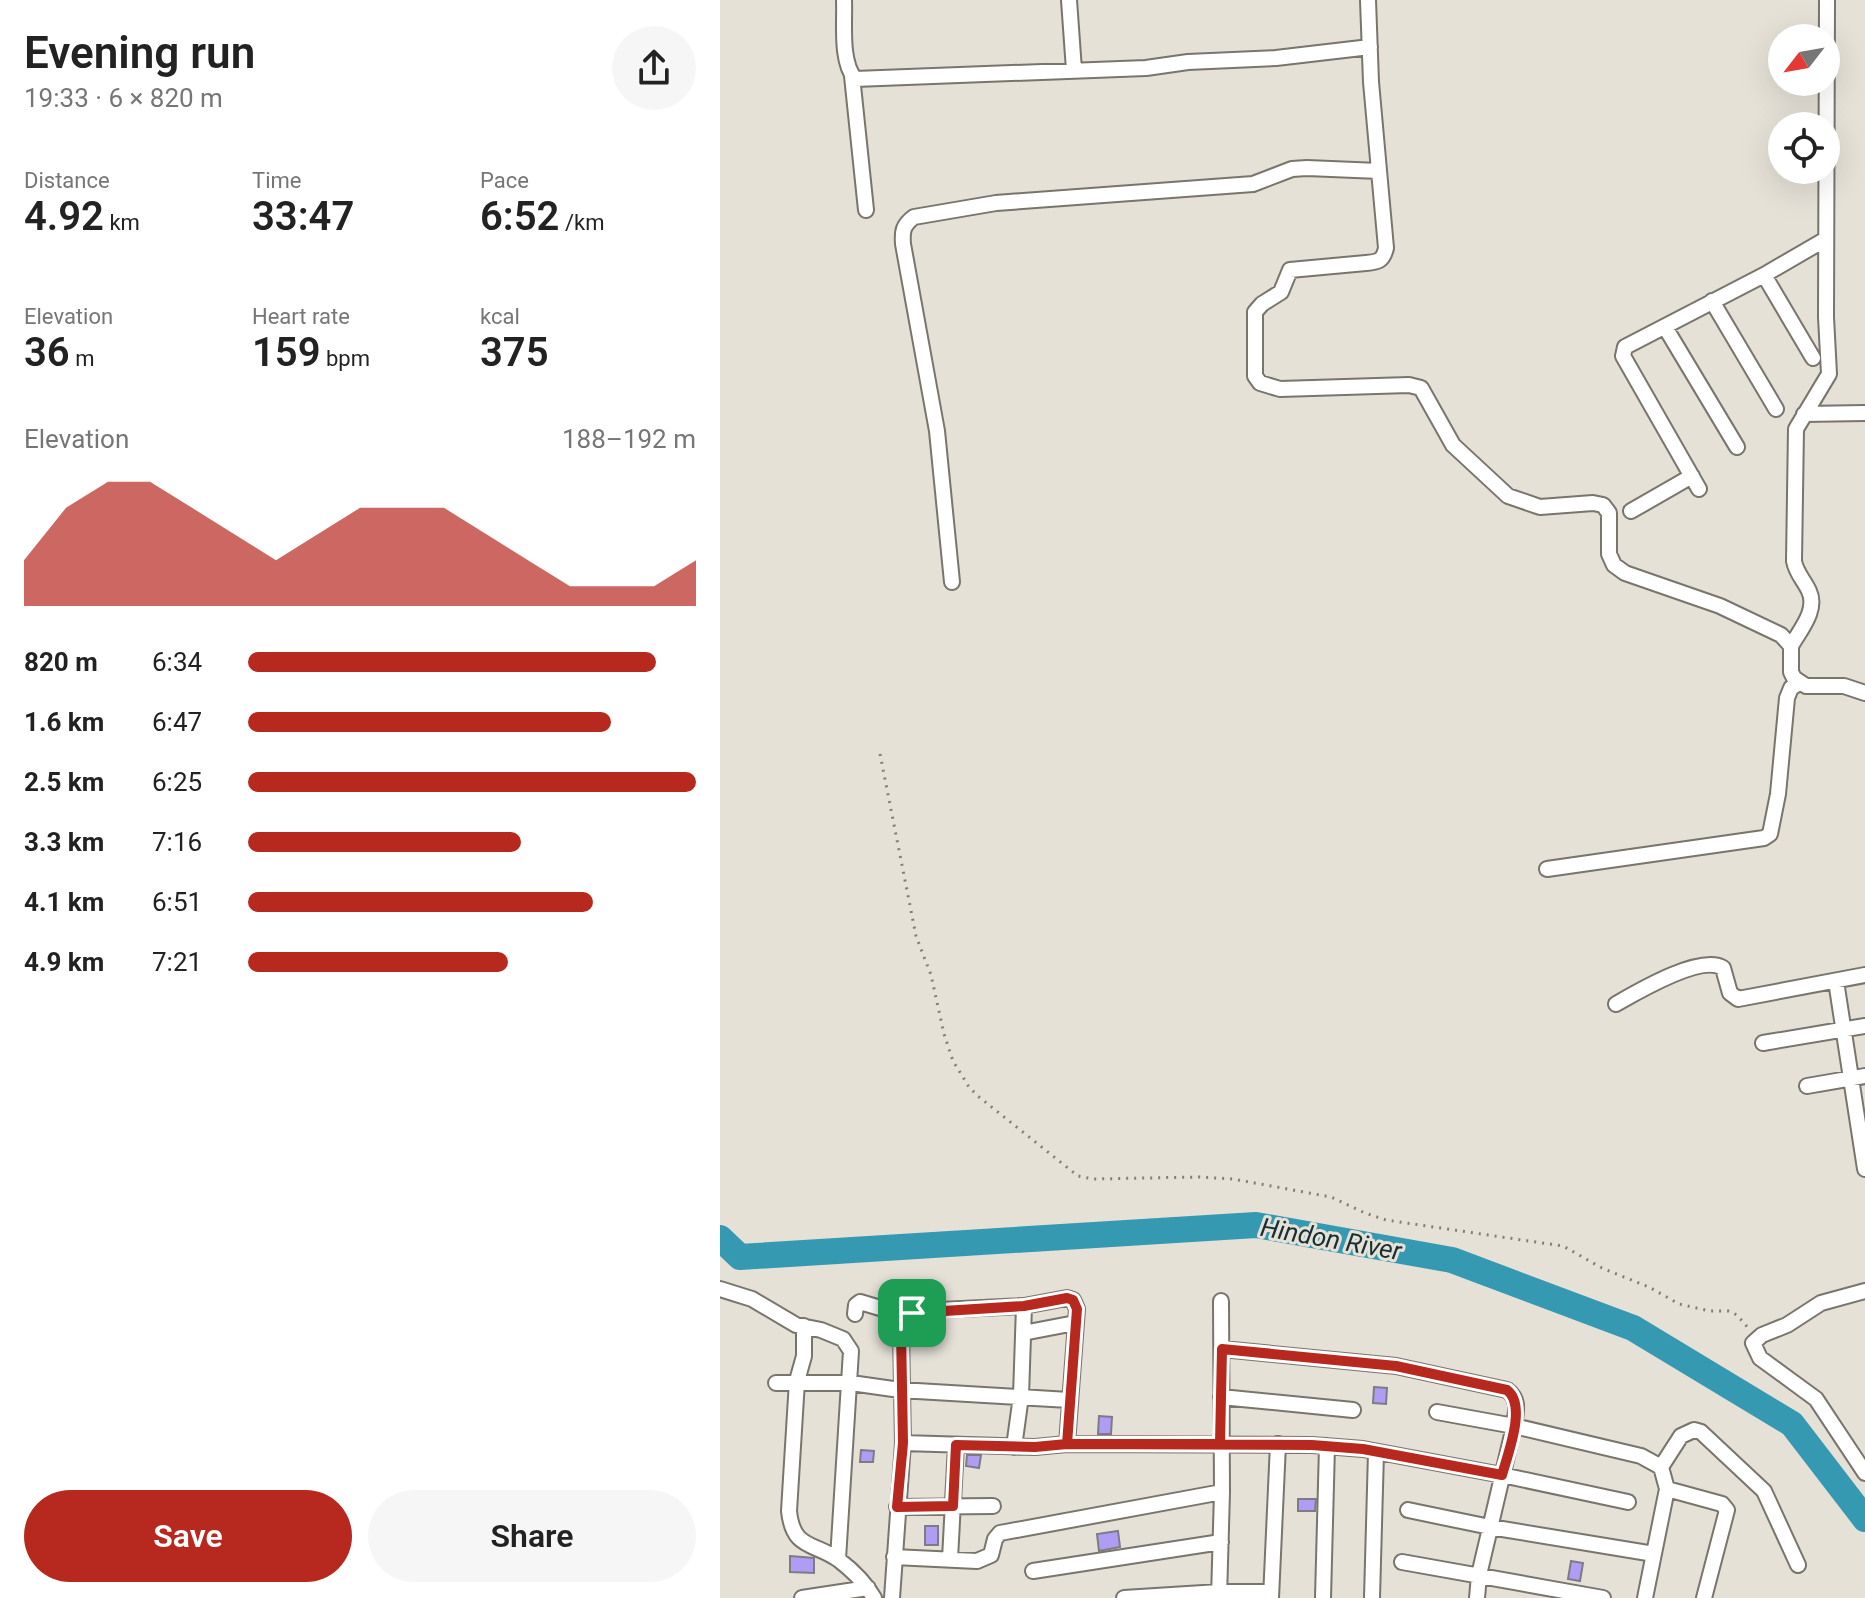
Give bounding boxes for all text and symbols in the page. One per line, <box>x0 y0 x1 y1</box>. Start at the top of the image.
north arrow <box>1768 24 1840 96</box>
map controls <box>1768 24 1840 184</box>
button: share <box>612 26 696 110</box>
text: Evening run <box>24 27 255 79</box>
text: 19:33 · 6 × 820 m <box>24 83 223 113</box>
button: locate <box>1768 112 1840 184</box>
text: Distance <box>24 168 110 193</box>
text: Time <box>252 168 301 193</box>
text: Pace <box>480 168 529 193</box>
text: 4.92 <box>24 193 104 240</box>
text: 33:47 <box>252 193 354 240</box>
text: 6:52 <box>480 193 559 240</box>
text: km <box>104 210 140 235</box>
text: /km <box>559 210 604 235</box>
text: Elevation <box>24 304 113 329</box>
text: Heart rate <box>252 304 350 329</box>
text: kcal <box>480 304 520 329</box>
text: 36 <box>24 329 70 376</box>
text: 159 <box>252 329 321 376</box>
text: 375 <box>480 329 549 376</box>
text: m <box>70 346 94 371</box>
text: bpm <box>321 346 370 371</box>
text: Elevation <box>24 424 129 454</box>
text: 188–192 m <box>562 424 696 454</box>
text: 820 m <box>24 647 98 677</box>
text: 6:34 <box>152 647 202 677</box>
text: 1.6 km <box>24 707 104 737</box>
text: 6:47 <box>152 707 202 737</box>
text: 2.5 km <box>24 767 104 797</box>
text: 6:25 <box>152 767 202 797</box>
text: 3.3 km <box>24 827 104 857</box>
text: 7:16 <box>152 827 202 857</box>
text: 4.1 km <box>24 887 104 917</box>
text: 6:51 <box>152 887 202 917</box>
text: 4.9 km <box>24 947 104 977</box>
text: 7:21 <box>152 947 202 977</box>
water label: Hindon River <box>1258 1212 1405 1266</box>
pin <box>878 1279 946 1347</box>
icon: arrive <box>890 1291 934 1335</box>
button: Save <box>24 1490 352 1582</box>
button: Share <box>368 1490 696 1582</box>

